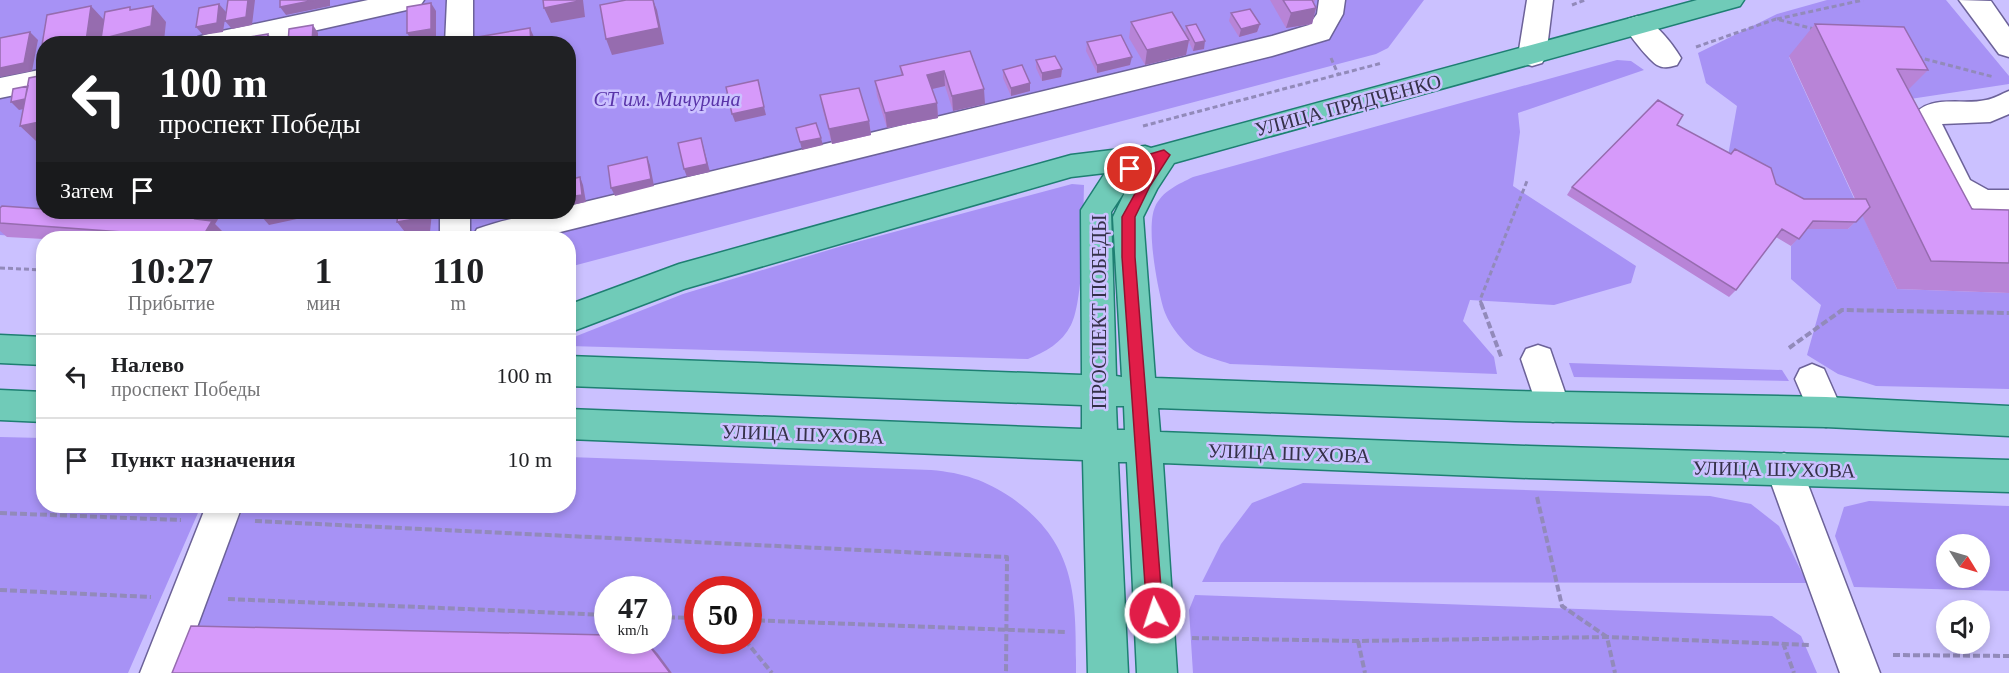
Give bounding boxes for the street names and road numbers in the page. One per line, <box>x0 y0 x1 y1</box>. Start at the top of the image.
street label: УЛИЦА ПРЯДЧЕНКО <box>1252 70 1444 141</box>
street label: ПРОСПЕКТ ПОБЕДЫ <box>1088 215 1111 409</box>
street label: УЛИЦА ШУХОВА <box>721 420 885 449</box>
street label: УЛИЦА ШУХОВА <box>1207 439 1371 468</box>
street label: УЛИЦА ШУХОВА <box>1693 457 1856 482</box>

